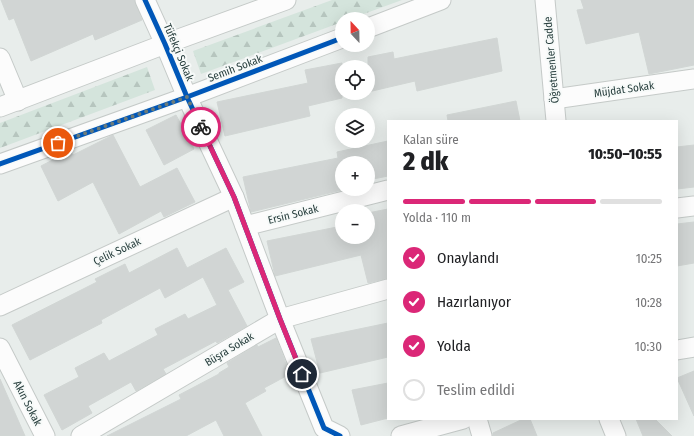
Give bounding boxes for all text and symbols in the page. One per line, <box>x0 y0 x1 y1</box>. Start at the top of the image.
north arrow <box>335 12 375 52</box>
map controls <box>335 12 375 244</box>
street label: Öğretmenler Cadde <box>541 16 562 104</box>
street label: Tüfekçi Sokak <box>161 22 197 84</box>
street label: Semih Sokak <box>206 52 265 85</box>
button: locate <box>335 60 375 100</box>
street label: Müjdat Sokak <box>593 79 656 100</box>
courier <box>181 107 221 147</box>
button: layers <box>335 108 375 148</box>
icon: bike <box>190 116 212 138</box>
pin <box>41 126 75 160</box>
icon: bag <box>47 132 69 154</box>
text: Kalan süre <box>403 132 459 147</box>
text: 10:50–10:55 <box>588 145 662 163</box>
text: 2 dk <box>403 146 448 177</box>
button: + <box>335 156 375 196</box>
street label: Ersin Sokak <box>267 202 320 227</box>
button: − <box>335 204 375 244</box>
text: Yolda · 110 m <box>403 210 471 225</box>
street label: Çelik Sokak <box>91 234 144 268</box>
icon: check <box>403 247 425 269</box>
text: Onaylandı <box>437 249 499 267</box>
text: 10:25 <box>636 251 662 266</box>
icon: check <box>403 291 425 313</box>
text: Hazırlanıyor <box>437 293 511 311</box>
text: 10:28 <box>635 295 662 310</box>
street label: Büşra Sokak <box>202 329 257 369</box>
icon: check <box>403 335 425 357</box>
text: Yolda <box>437 337 471 355</box>
text: 10:30 <box>635 339 662 354</box>
pin <box>285 357 319 391</box>
icon: home <box>291 363 313 385</box>
street label: Akın Sokak <box>11 379 45 429</box>
text: Teslim edildi <box>437 381 515 399</box>

